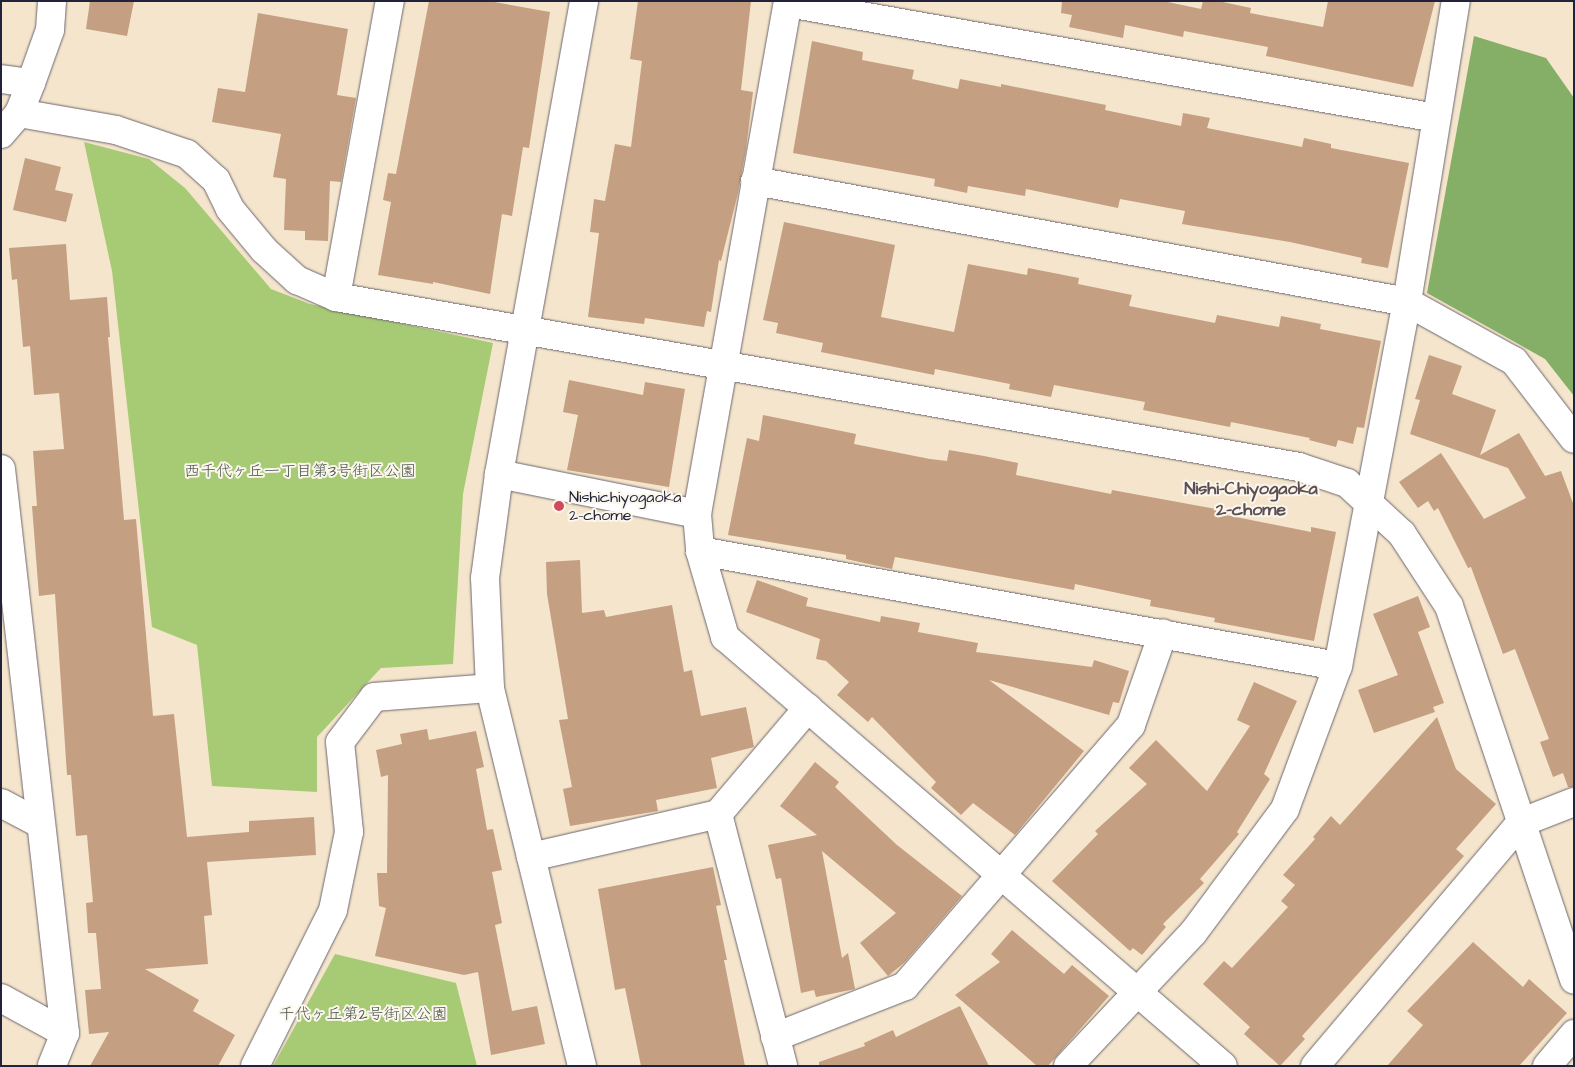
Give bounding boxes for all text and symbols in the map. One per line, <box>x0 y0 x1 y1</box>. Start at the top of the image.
park label: 西千代ヶ丘一丁目第3号街区公園 <box>184 461 416 481</box>
district label: Nishi-Chiyogaoka 2-chome <box>1184 479 1318 522</box>
place label: Nishichiyogaoka 2-chome <box>569 487 681 525</box>
marker: Nishichiyogaoka 2-chome <box>553 500 565 512</box>
park label: 千代ヶ丘第2号街区公園 <box>278 1004 448 1024</box>

